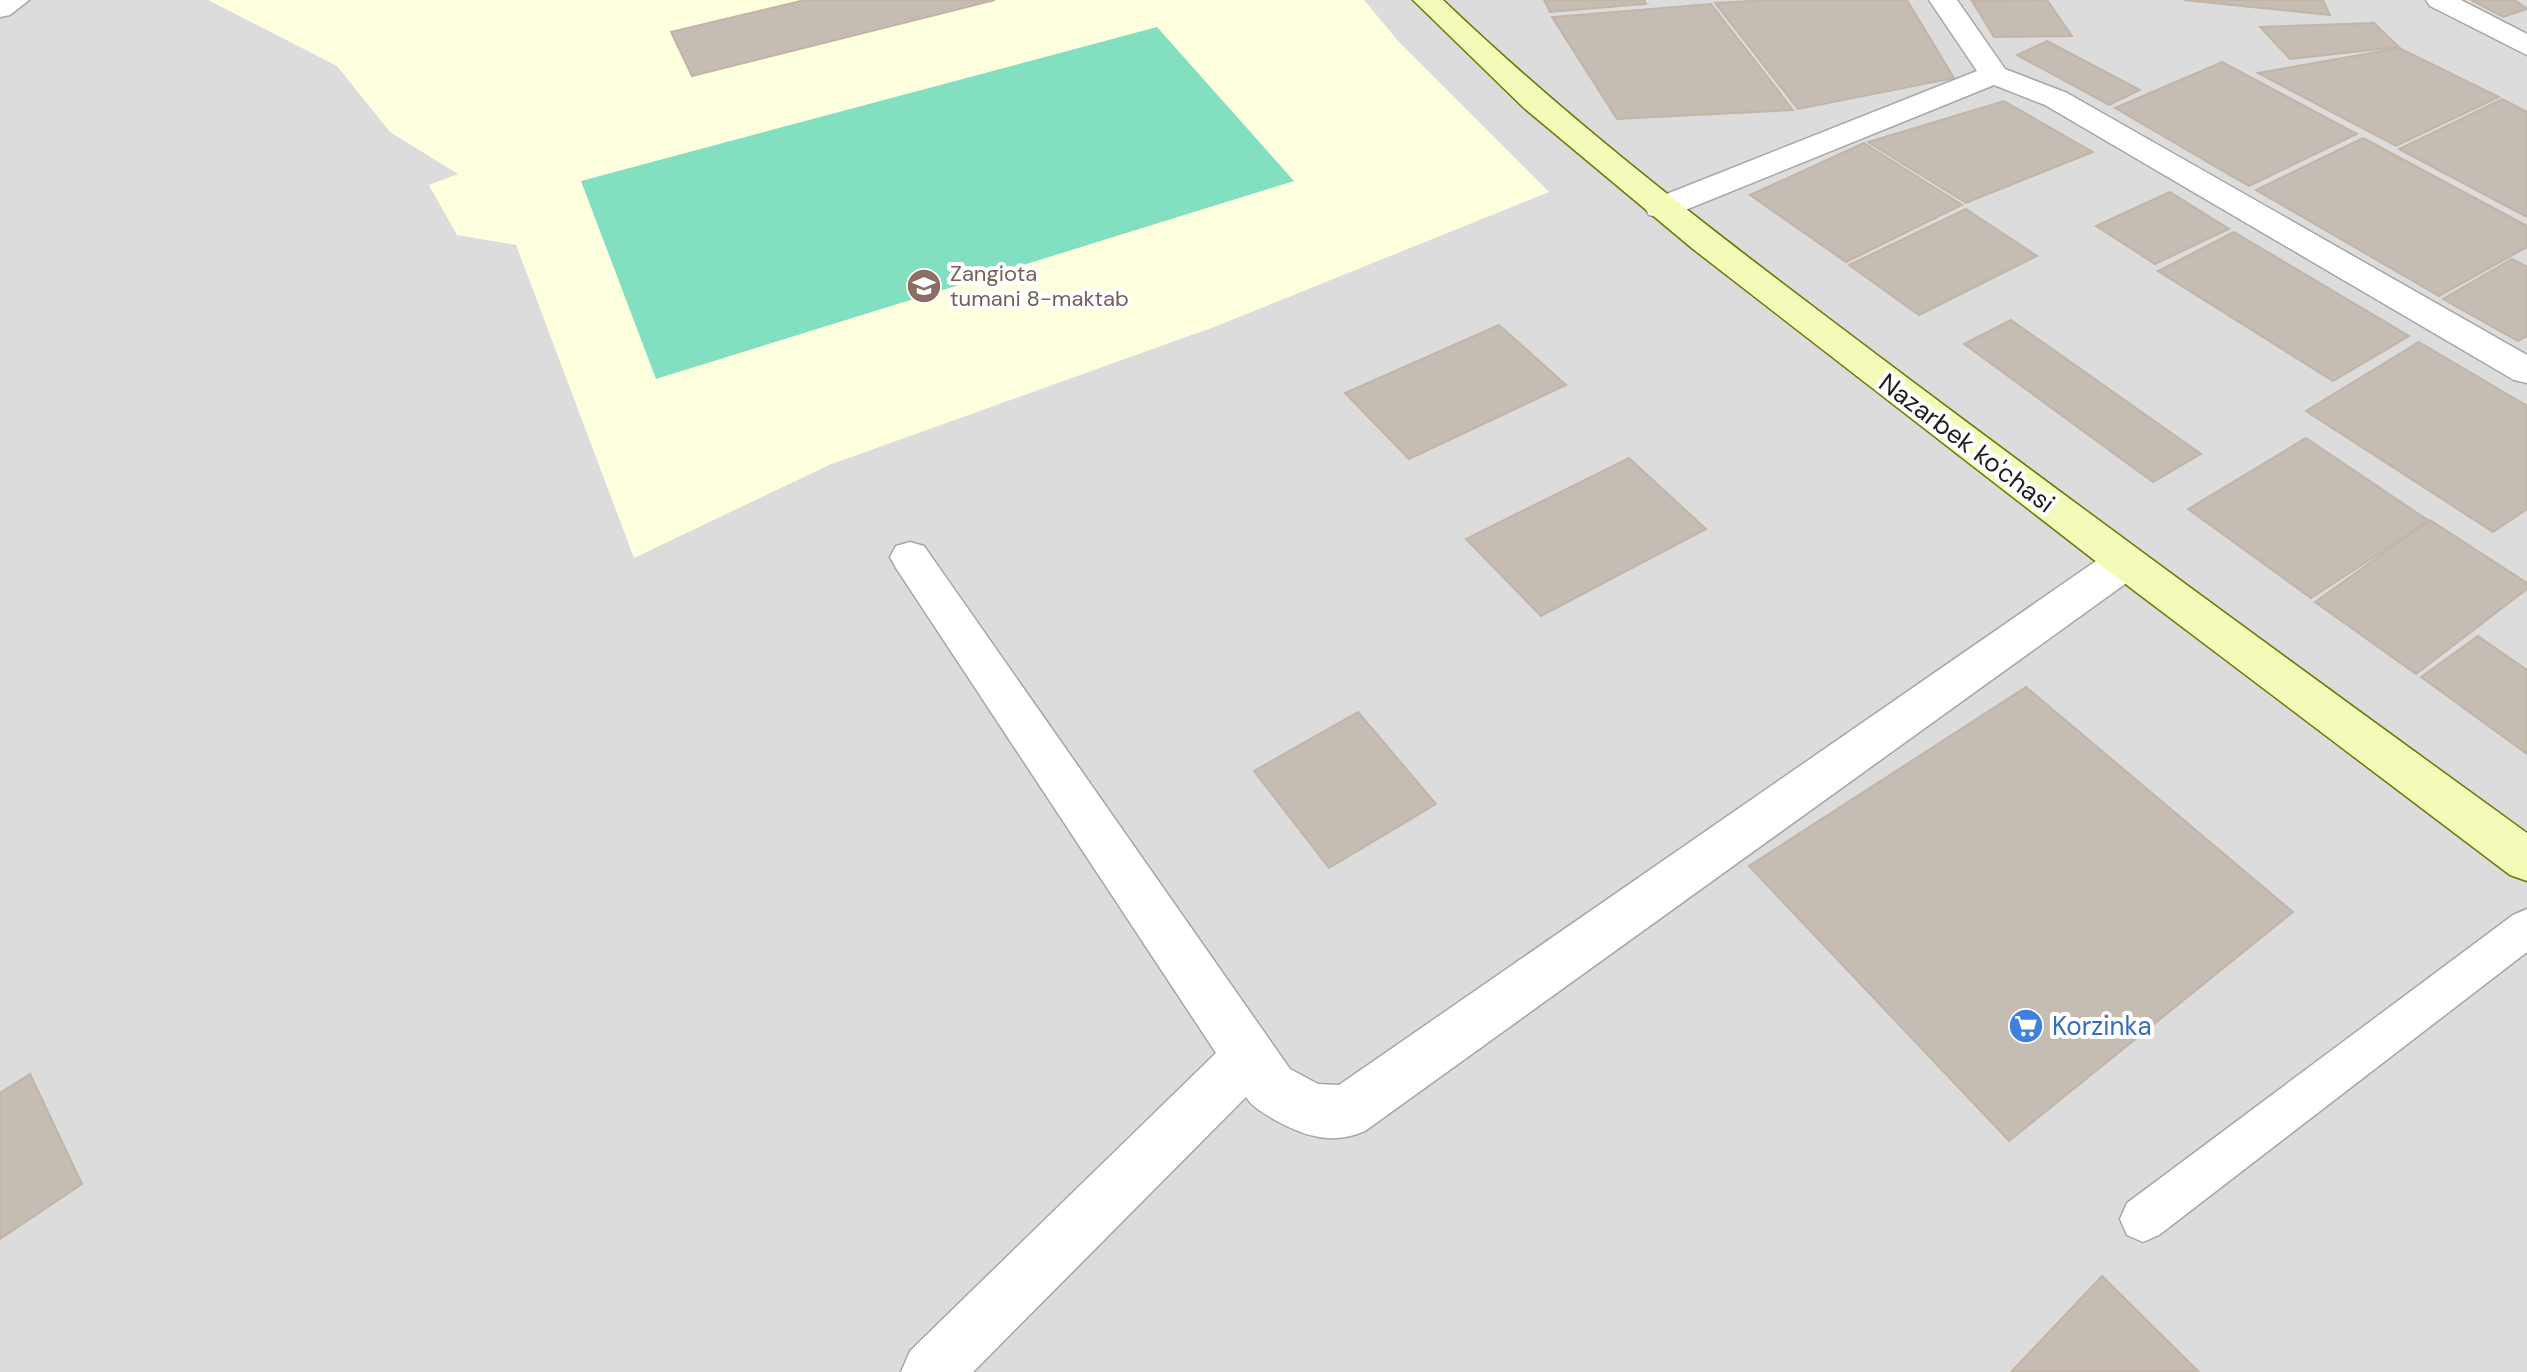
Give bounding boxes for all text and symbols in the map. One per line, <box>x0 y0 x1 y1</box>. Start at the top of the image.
place label: Zangiota tumani 8-maktab <box>950 259 1129 313</box>
school or university icon: Zangiota tumani 8-maktab <box>905 267 943 305</box>
street label: Nazarbek ko'chasi <box>1872 366 2062 520</box>
supermarket icon: Korzinka <box>2007 1007 2045 1045</box>
place label: Korzinka <box>2052 1009 2152 1043</box>

